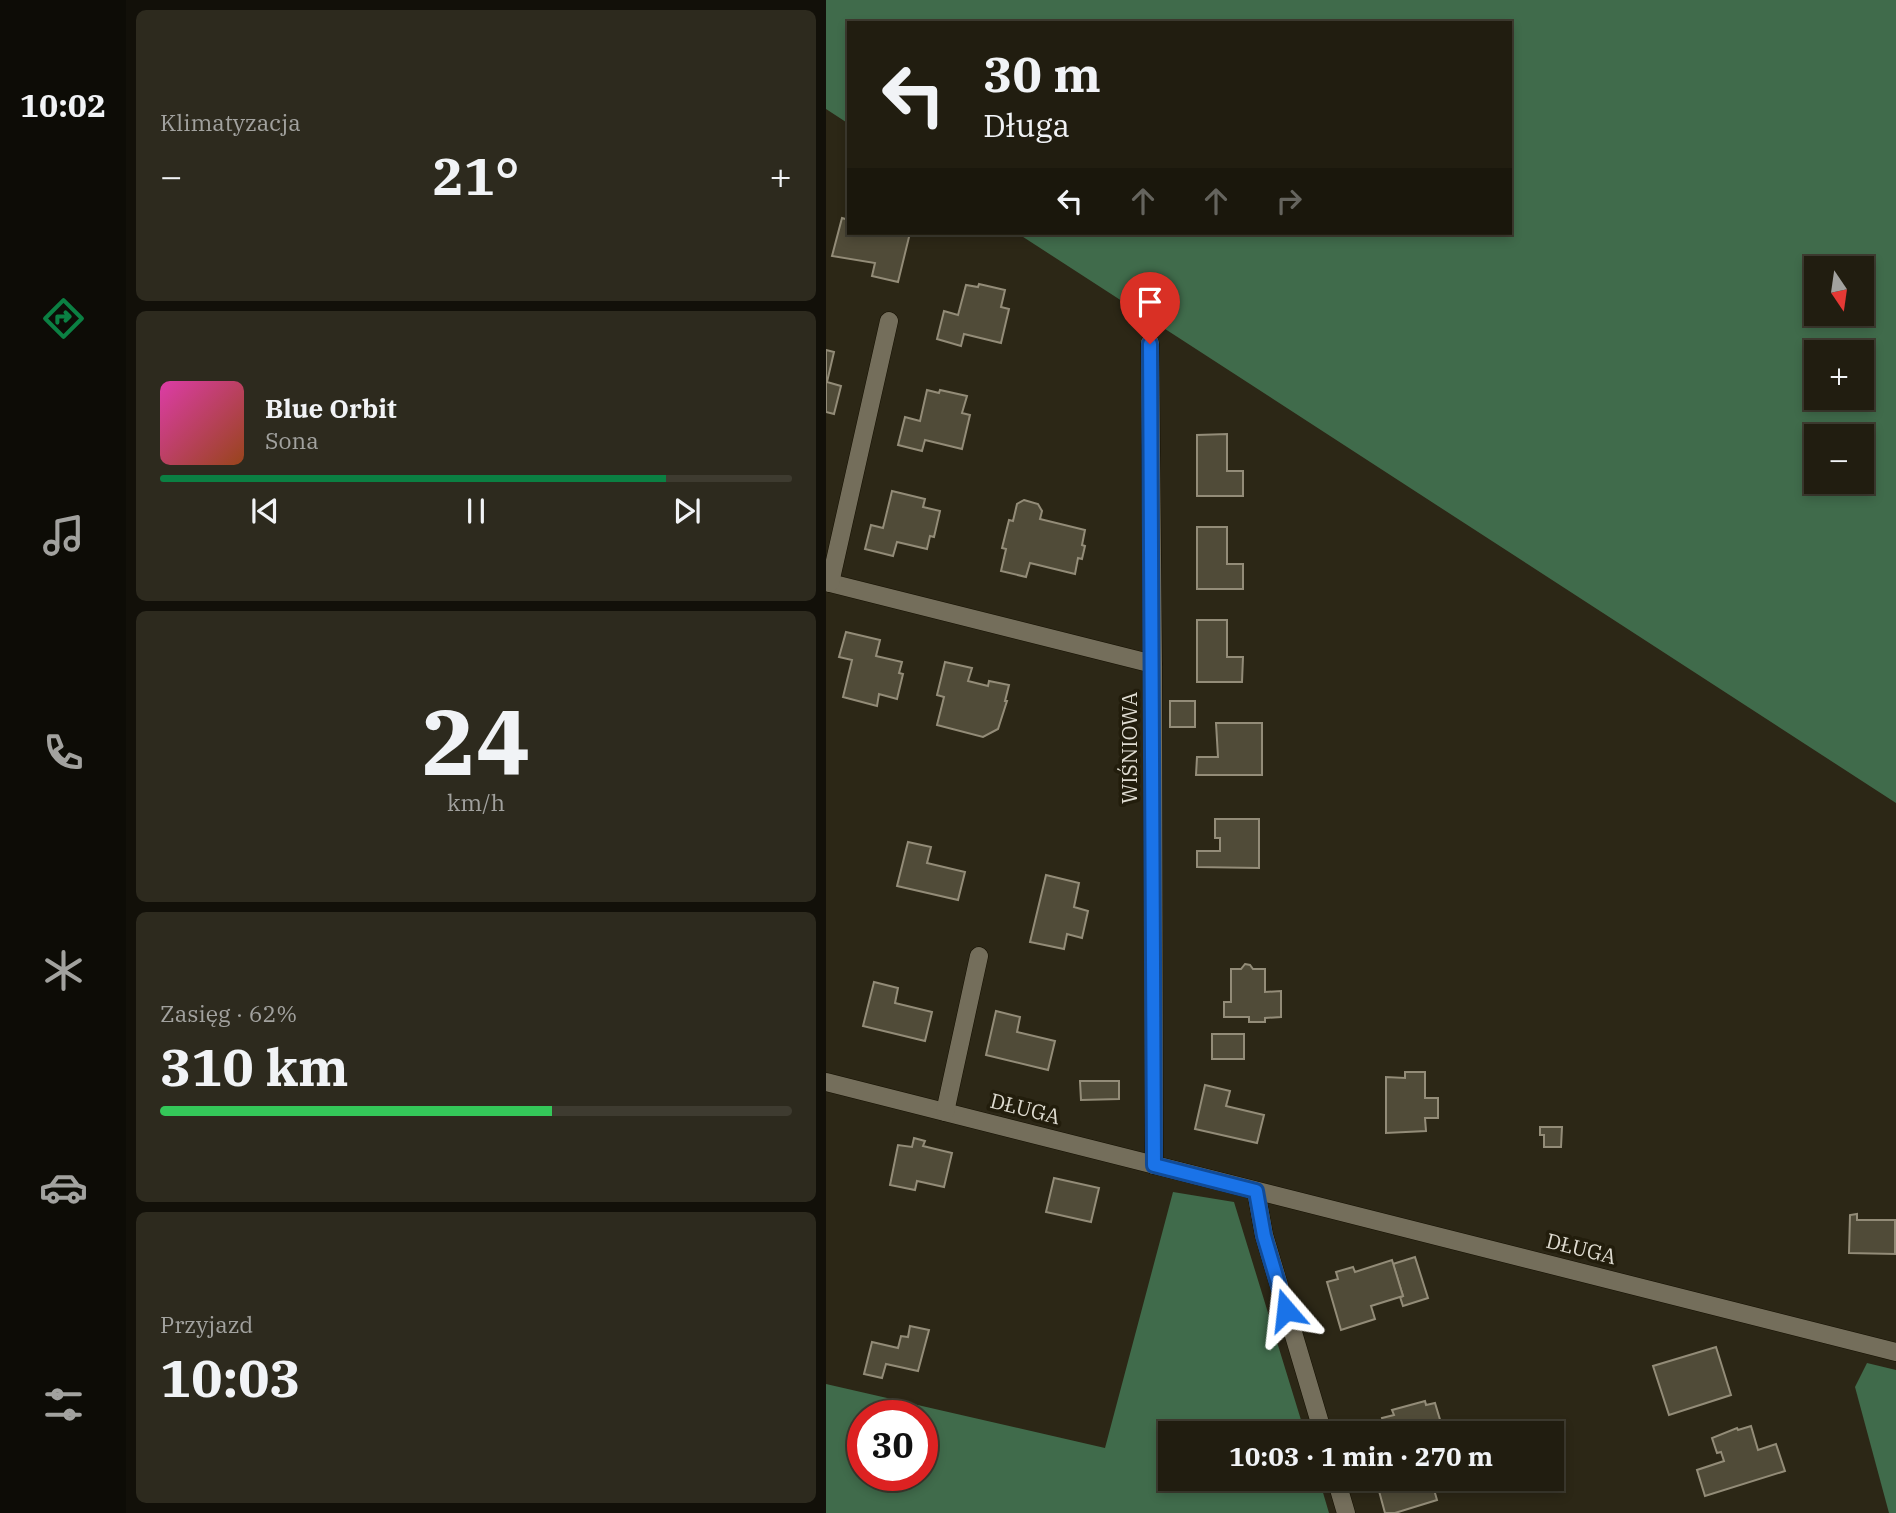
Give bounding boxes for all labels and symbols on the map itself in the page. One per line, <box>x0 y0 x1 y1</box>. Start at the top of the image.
north arrow <box>1804 256 1874 326</box>
pin <box>1120 272 1180 344</box>
street label: WIŚNIOWA <box>1115 691 1143 804</box>
street label: DŁUGA <box>987 1086 1064 1130</box>
street label: DŁUGA <box>1543 1226 1620 1270</box>
position arrow <box>1249 1273 1323 1347</box>
speed limit sign: 30 <box>847 1400 938 1491</box>

